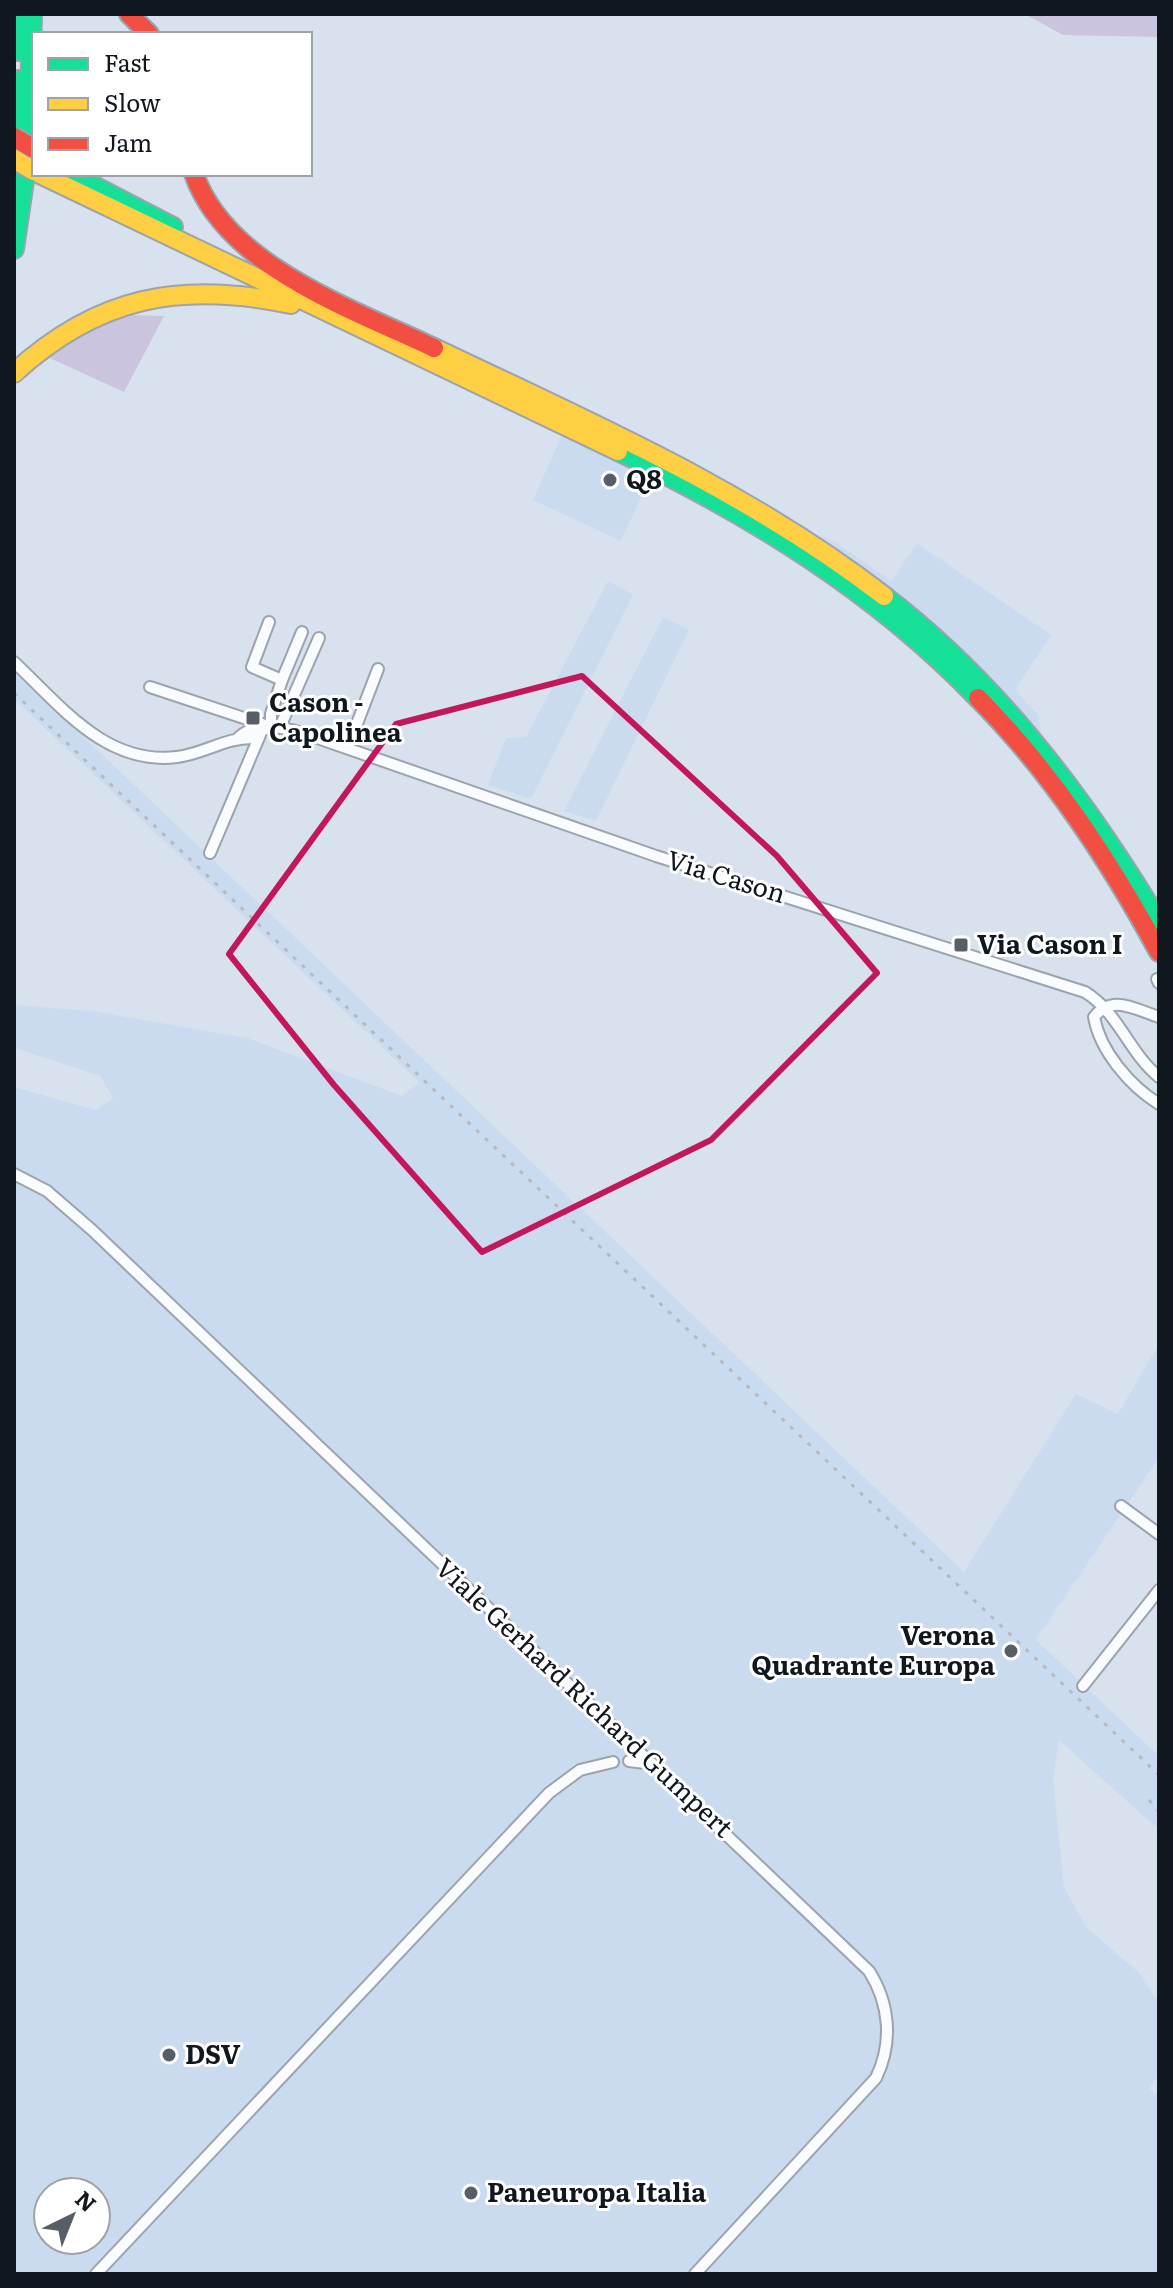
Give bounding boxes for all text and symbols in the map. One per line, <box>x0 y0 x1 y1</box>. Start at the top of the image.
legend <box>32 32 312 176</box>
text: Fast <box>104 44 151 79</box>
text: Slow <box>104 84 161 119</box>
text: Jam <box>104 124 152 159</box>
place label: Q8 <box>626 458 662 497</box>
marker: Q8 <box>601 471 619 489</box>
place label: Cason - Capolinea <box>269 681 402 750</box>
marker: Cason - Capolinea <box>244 709 262 727</box>
street label: Via Cason <box>663 838 791 911</box>
place label: Via Cason I <box>977 923 1123 962</box>
marker: Via Cason I <box>952 936 970 954</box>
street label: Viale Gerhard Richard Gumpert <box>428 1547 744 1845</box>
place label: Verona Quadrante Europa <box>751 1614 995 1683</box>
marker: Verona Quadrante Europa <box>1002 1642 1020 1660</box>
place label: DSV <box>185 2033 241 2072</box>
marker: DSV <box>160 2046 178 2064</box>
place label: Paneuropa Italia <box>487 2171 706 2210</box>
north arrow <box>32 2176 112 2256</box>
text: N <box>69 2182 105 2219</box>
marker: Paneuropa Italia <box>462 2184 480 2202</box>

